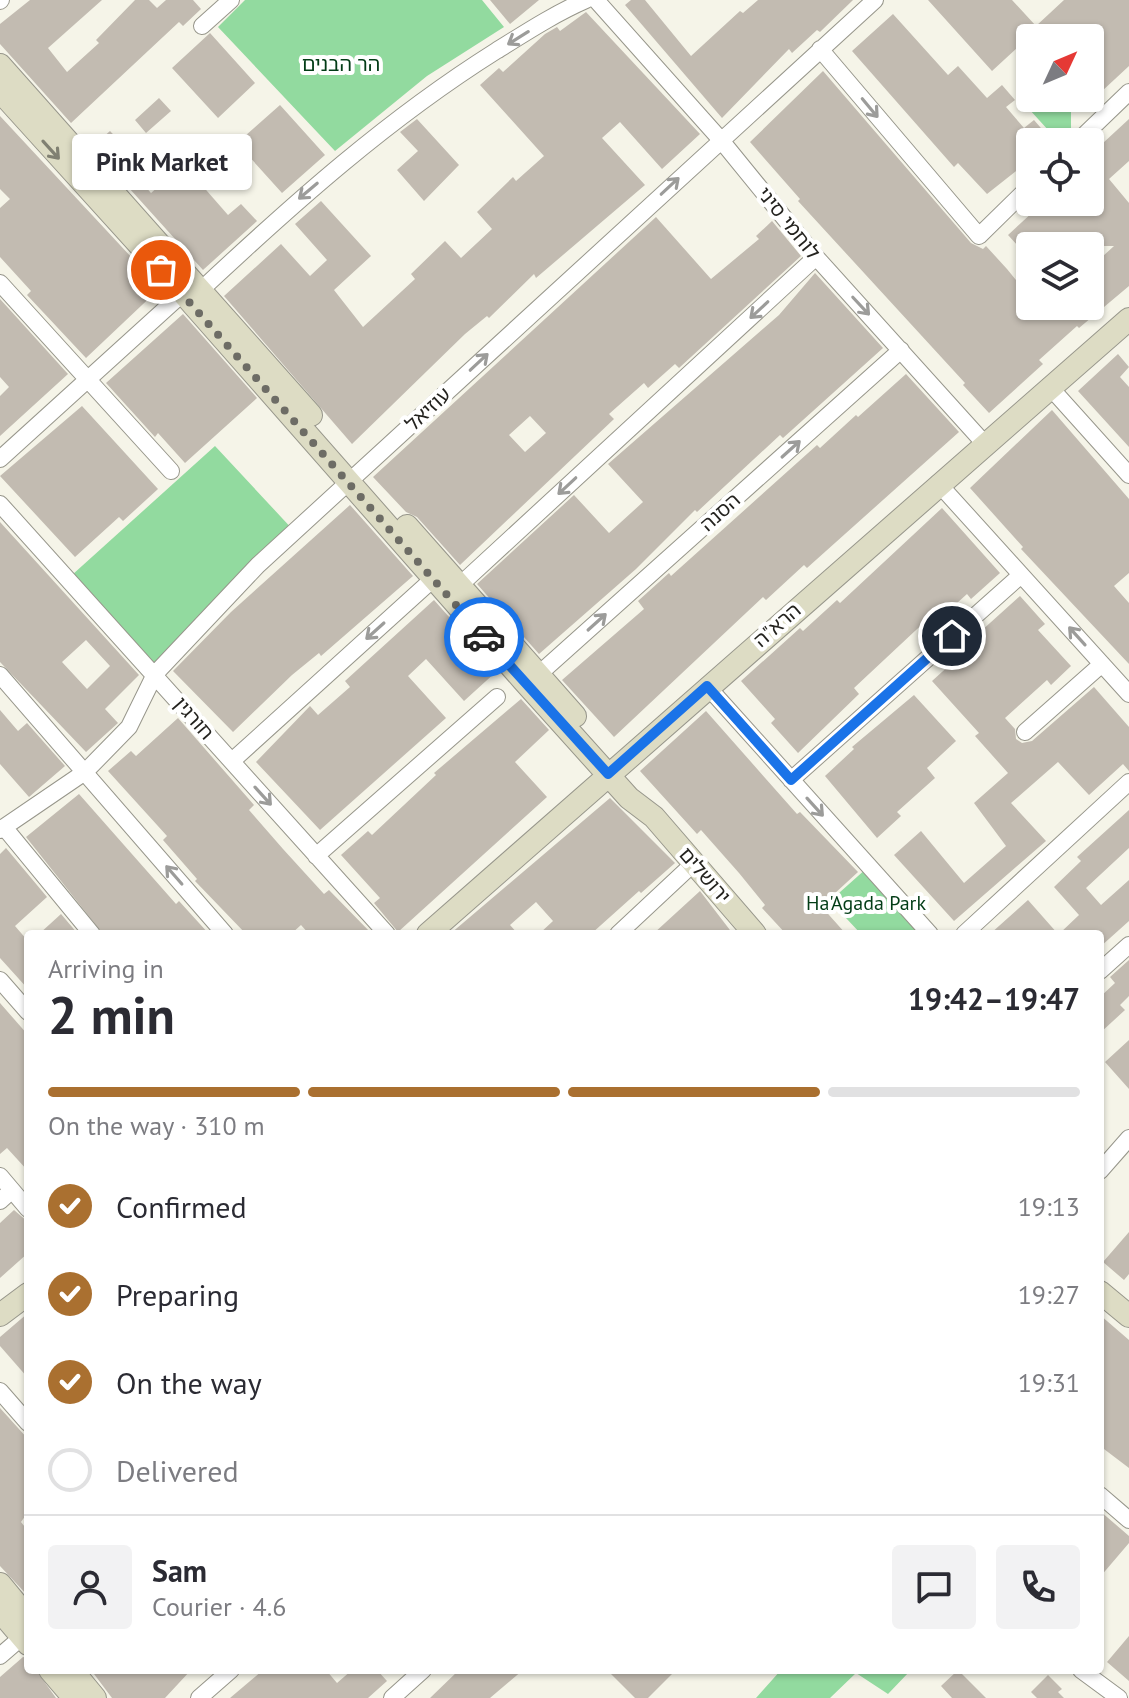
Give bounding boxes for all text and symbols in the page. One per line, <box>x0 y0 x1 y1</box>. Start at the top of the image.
north arrow <box>1016 24 1104 112</box>
map controls <box>1016 24 1104 320</box>
one-way arrow <box>507 29 529 46</box>
park label: הר הבנים <box>302 51 380 77</box>
one-way arrow <box>861 98 879 118</box>
button: locate <box>1016 128 1104 216</box>
callout: Pink Market <box>71 134 251 190</box>
one-way arrow <box>42 139 60 159</box>
text: Pink Market <box>96 145 228 178</box>
one-way arrow <box>659 177 679 195</box>
street label: לוחמי סיני <box>752 181 826 265</box>
one-way arrow <box>298 182 319 200</box>
button: layers <box>1016 232 1104 320</box>
pin <box>127 236 195 304</box>
icon: bag <box>139 248 183 292</box>
one-way arrow <box>851 296 870 316</box>
one-way arrow <box>749 301 769 319</box>
one-way arrow <box>468 354 488 372</box>
street label: עוזיאל <box>400 381 456 437</box>
one-way arrow <box>780 440 800 458</box>
one-way arrow <box>558 477 578 495</box>
street label: הסנה <box>694 487 746 537</box>
courier <box>444 597 524 677</box>
street label: הרא"ה <box>748 597 806 653</box>
pin <box>918 602 986 670</box>
one-way arrow <box>586 613 606 631</box>
icon: home <box>930 614 974 658</box>
icon: car <box>462 615 506 659</box>
one-way arrow <box>366 622 386 640</box>
one-way arrow <box>1068 627 1086 647</box>
street label: חורגין <box>168 691 220 745</box>
one-way arrow <box>253 785 271 805</box>
one-way arrow <box>805 796 823 816</box>
street label: ירושלים <box>674 842 736 908</box>
one-way arrow <box>165 865 183 886</box>
park label: Ha'Agada Park <box>806 890 926 916</box>
text: Arriving in <box>48 952 164 985</box>
text: 19:42–19:47 <box>908 979 1080 1018</box>
text: 2 min <box>48 981 175 1048</box>
text: On the way · 310 m <box>48 1109 265 1142</box>
icon: check <box>48 1184 92 1228</box>
text: Confirmed <box>116 1187 247 1226</box>
text: 19:13 <box>1018 1190 1080 1223</box>
icon: check <box>48 1272 92 1316</box>
text: Preparing <box>116 1275 239 1314</box>
text: 19:27 <box>1018 1278 1080 1311</box>
icon: check <box>48 1360 92 1404</box>
text: On the way <box>116 1363 262 1402</box>
text: 19:31 <box>1018 1366 1080 1399</box>
text: Delivered <box>116 1451 239 1490</box>
button: person <box>48 1545 132 1629</box>
button: chat <box>892 1545 976 1629</box>
button: phone <box>996 1545 1080 1629</box>
text: Sam <box>152 1551 207 1590</box>
text: Courier · 4.6 <box>152 1590 286 1623</box>

